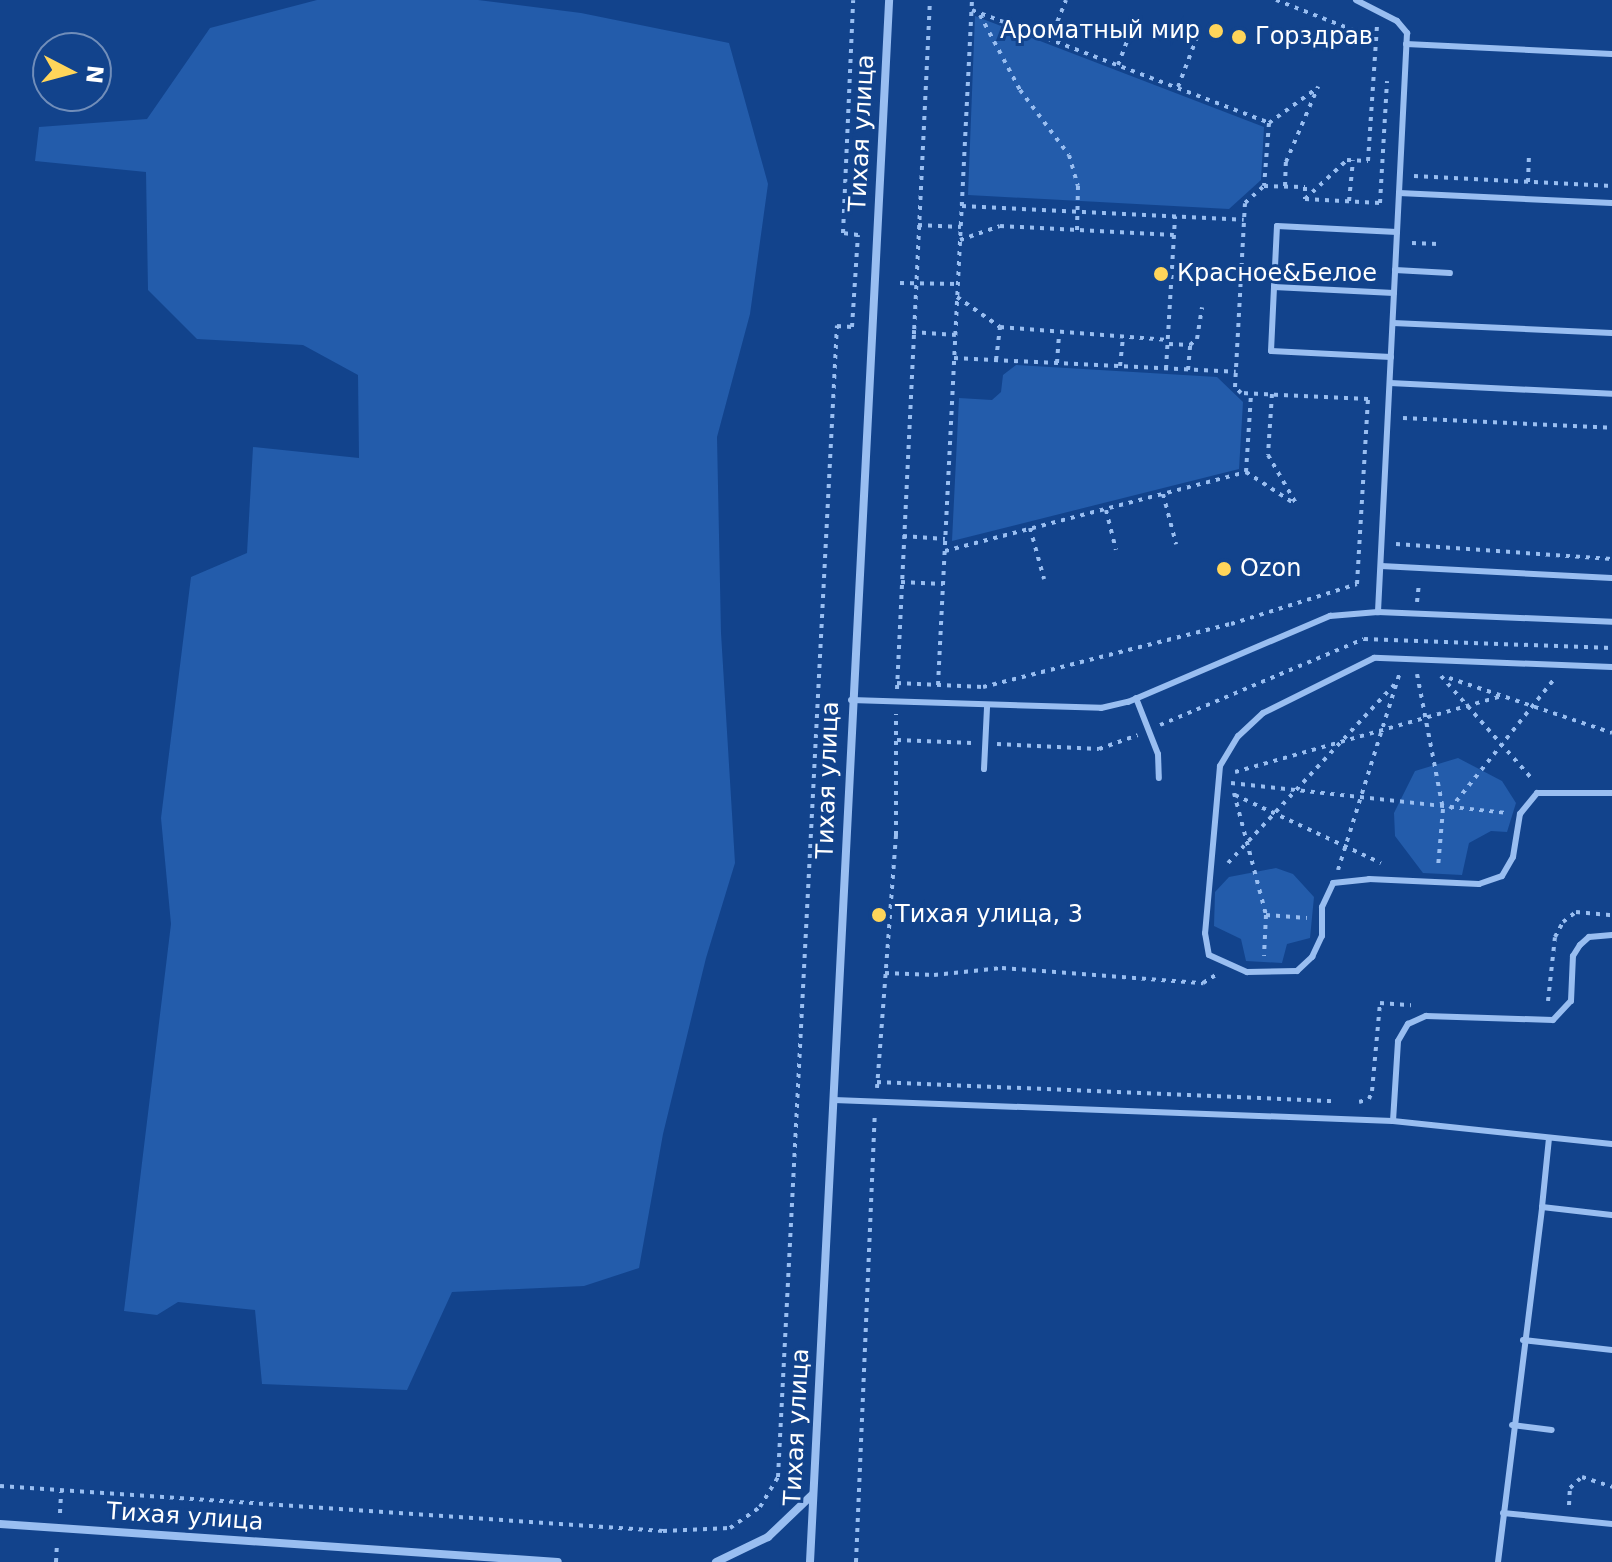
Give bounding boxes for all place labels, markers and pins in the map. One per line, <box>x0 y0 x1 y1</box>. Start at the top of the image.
place label: Ароматный мир <box>1000 17 1200 45</box>
marker: Ароматный мир <box>1207 22 1225 40</box>
place label: Горздрав <box>1255 23 1373 51</box>
marker: Горздрав <box>1230 28 1248 46</box>
place label: Красное&Белое <box>1177 260 1377 288</box>
marker: Красное&Белое <box>1152 265 1170 283</box>
place label: Ozon <box>1240 555 1301 583</box>
marker: Ozon <box>1215 560 1233 578</box>
place label: Тихая улица, 3 <box>895 901 1083 929</box>
marker: Тихая улица, 3 <box>870 906 888 924</box>

